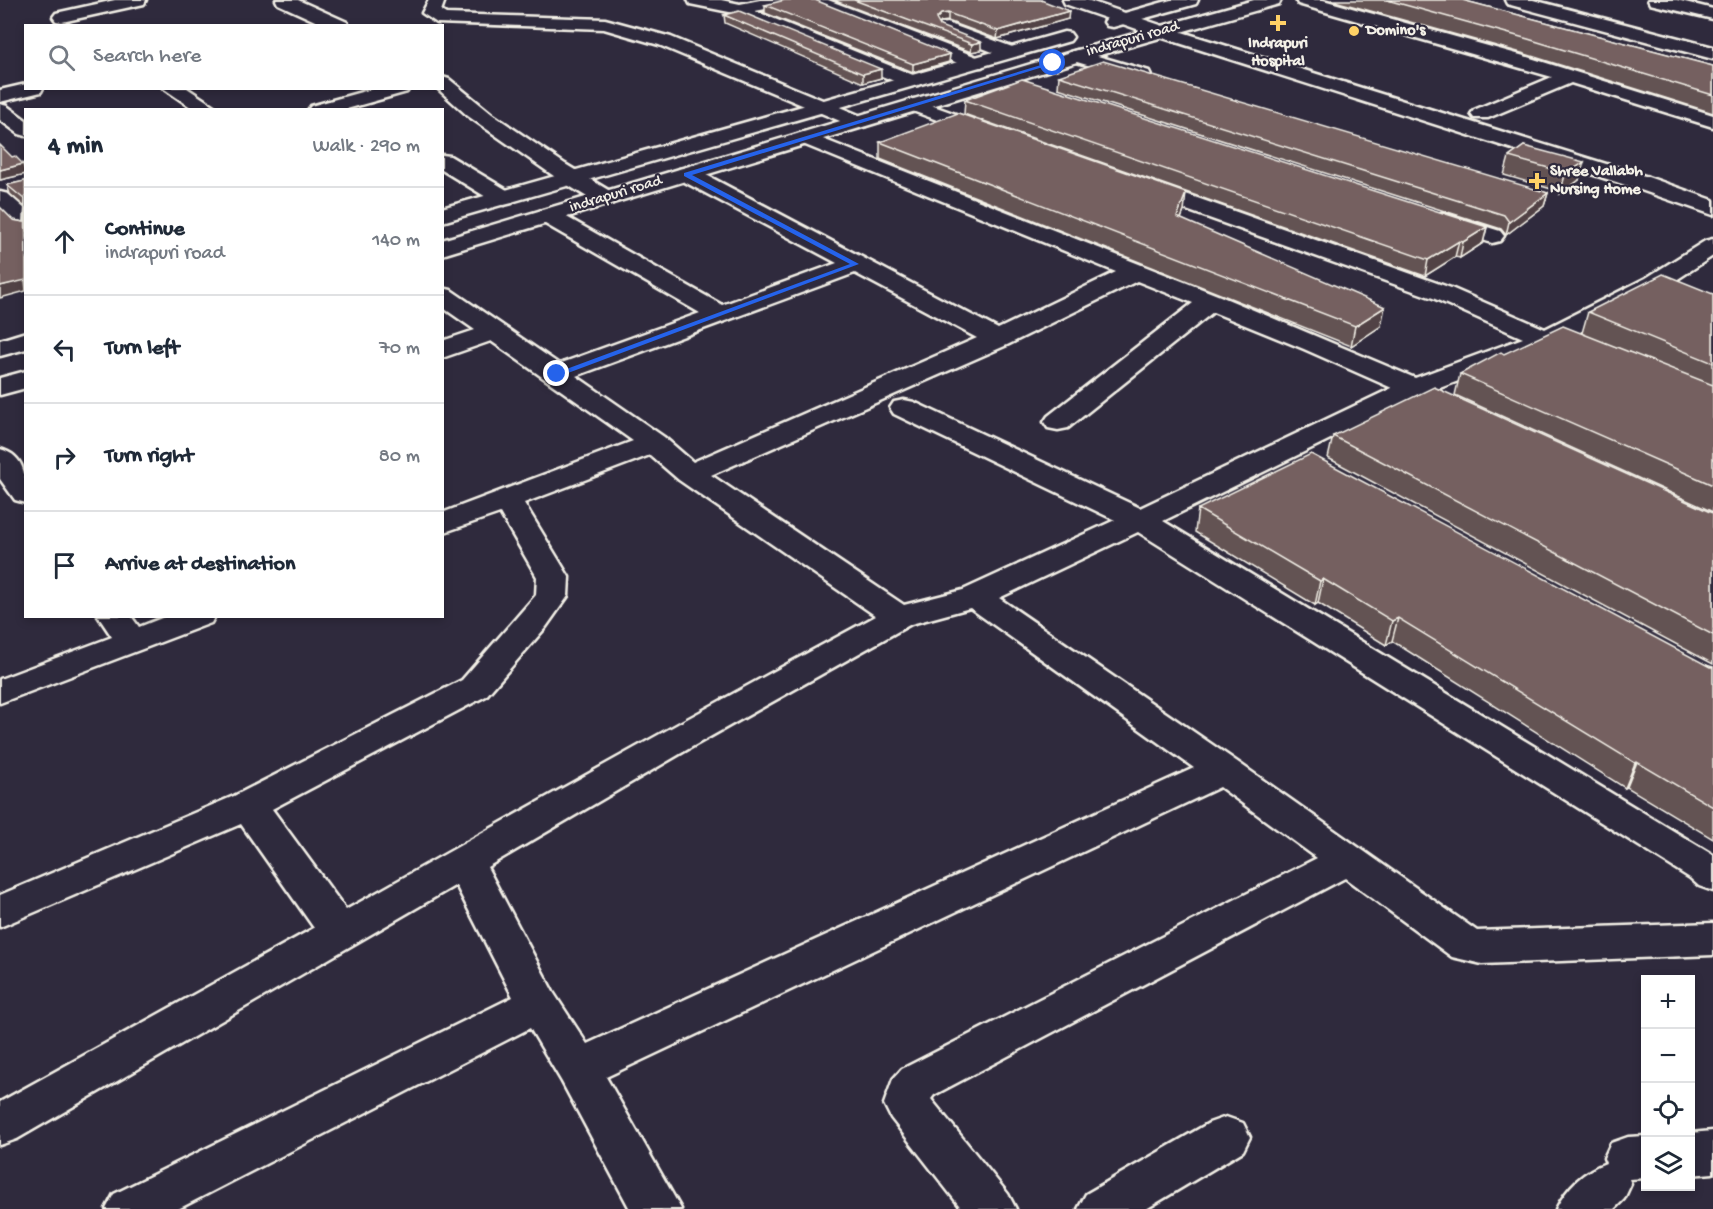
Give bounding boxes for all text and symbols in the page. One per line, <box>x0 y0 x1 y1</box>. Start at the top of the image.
marker: Indrapuri Hospital <box>1269 14 1287 32</box>
street label: indrapuri road <box>1084 17 1183 62</box>
place label: Domino's <box>1364 22 1427 41</box>
search box <box>24 24 444 90</box>
marker: Domino's <box>1347 24 1361 38</box>
place label: Indrapuri Hospital <box>1248 35 1308 72</box>
icon: search <box>45 41 78 74</box>
text: Search here <box>93 44 201 70</box>
route start <box>1039 49 1065 75</box>
text: 4 min <box>48 132 103 163</box>
text: Walk · 290 m <box>313 136 420 159</box>
place label: Shree Vallabh Nursing Home <box>1550 163 1643 200</box>
street label: indrapuri road <box>568 171 666 218</box>
marker: Shree Vallabh Nursing Home <box>1528 172 1546 190</box>
text: Continue <box>105 217 185 243</box>
icon: ahead <box>48 225 81 258</box>
text: 140 m <box>372 230 420 253</box>
text: indrapuri road <box>105 243 224 266</box>
icon: left <box>48 333 81 366</box>
text: Turn left <box>105 336 179 362</box>
text: 70 m <box>379 338 420 361</box>
route end <box>543 360 569 386</box>
icon: right <box>48 441 81 474</box>
text: Turn right <box>105 444 193 470</box>
text: 80 m <box>379 446 420 469</box>
icon: arrive <box>48 549 81 582</box>
text: Arrive at destination <box>105 552 295 578</box>
map controls <box>1641 975 1695 1191</box>
button: + <box>1641 975 1695 1029</box>
button: − <box>1641 1029 1695 1083</box>
button: locate <box>1641 1083 1695 1137</box>
button: layers <box>1641 1137 1695 1191</box>

